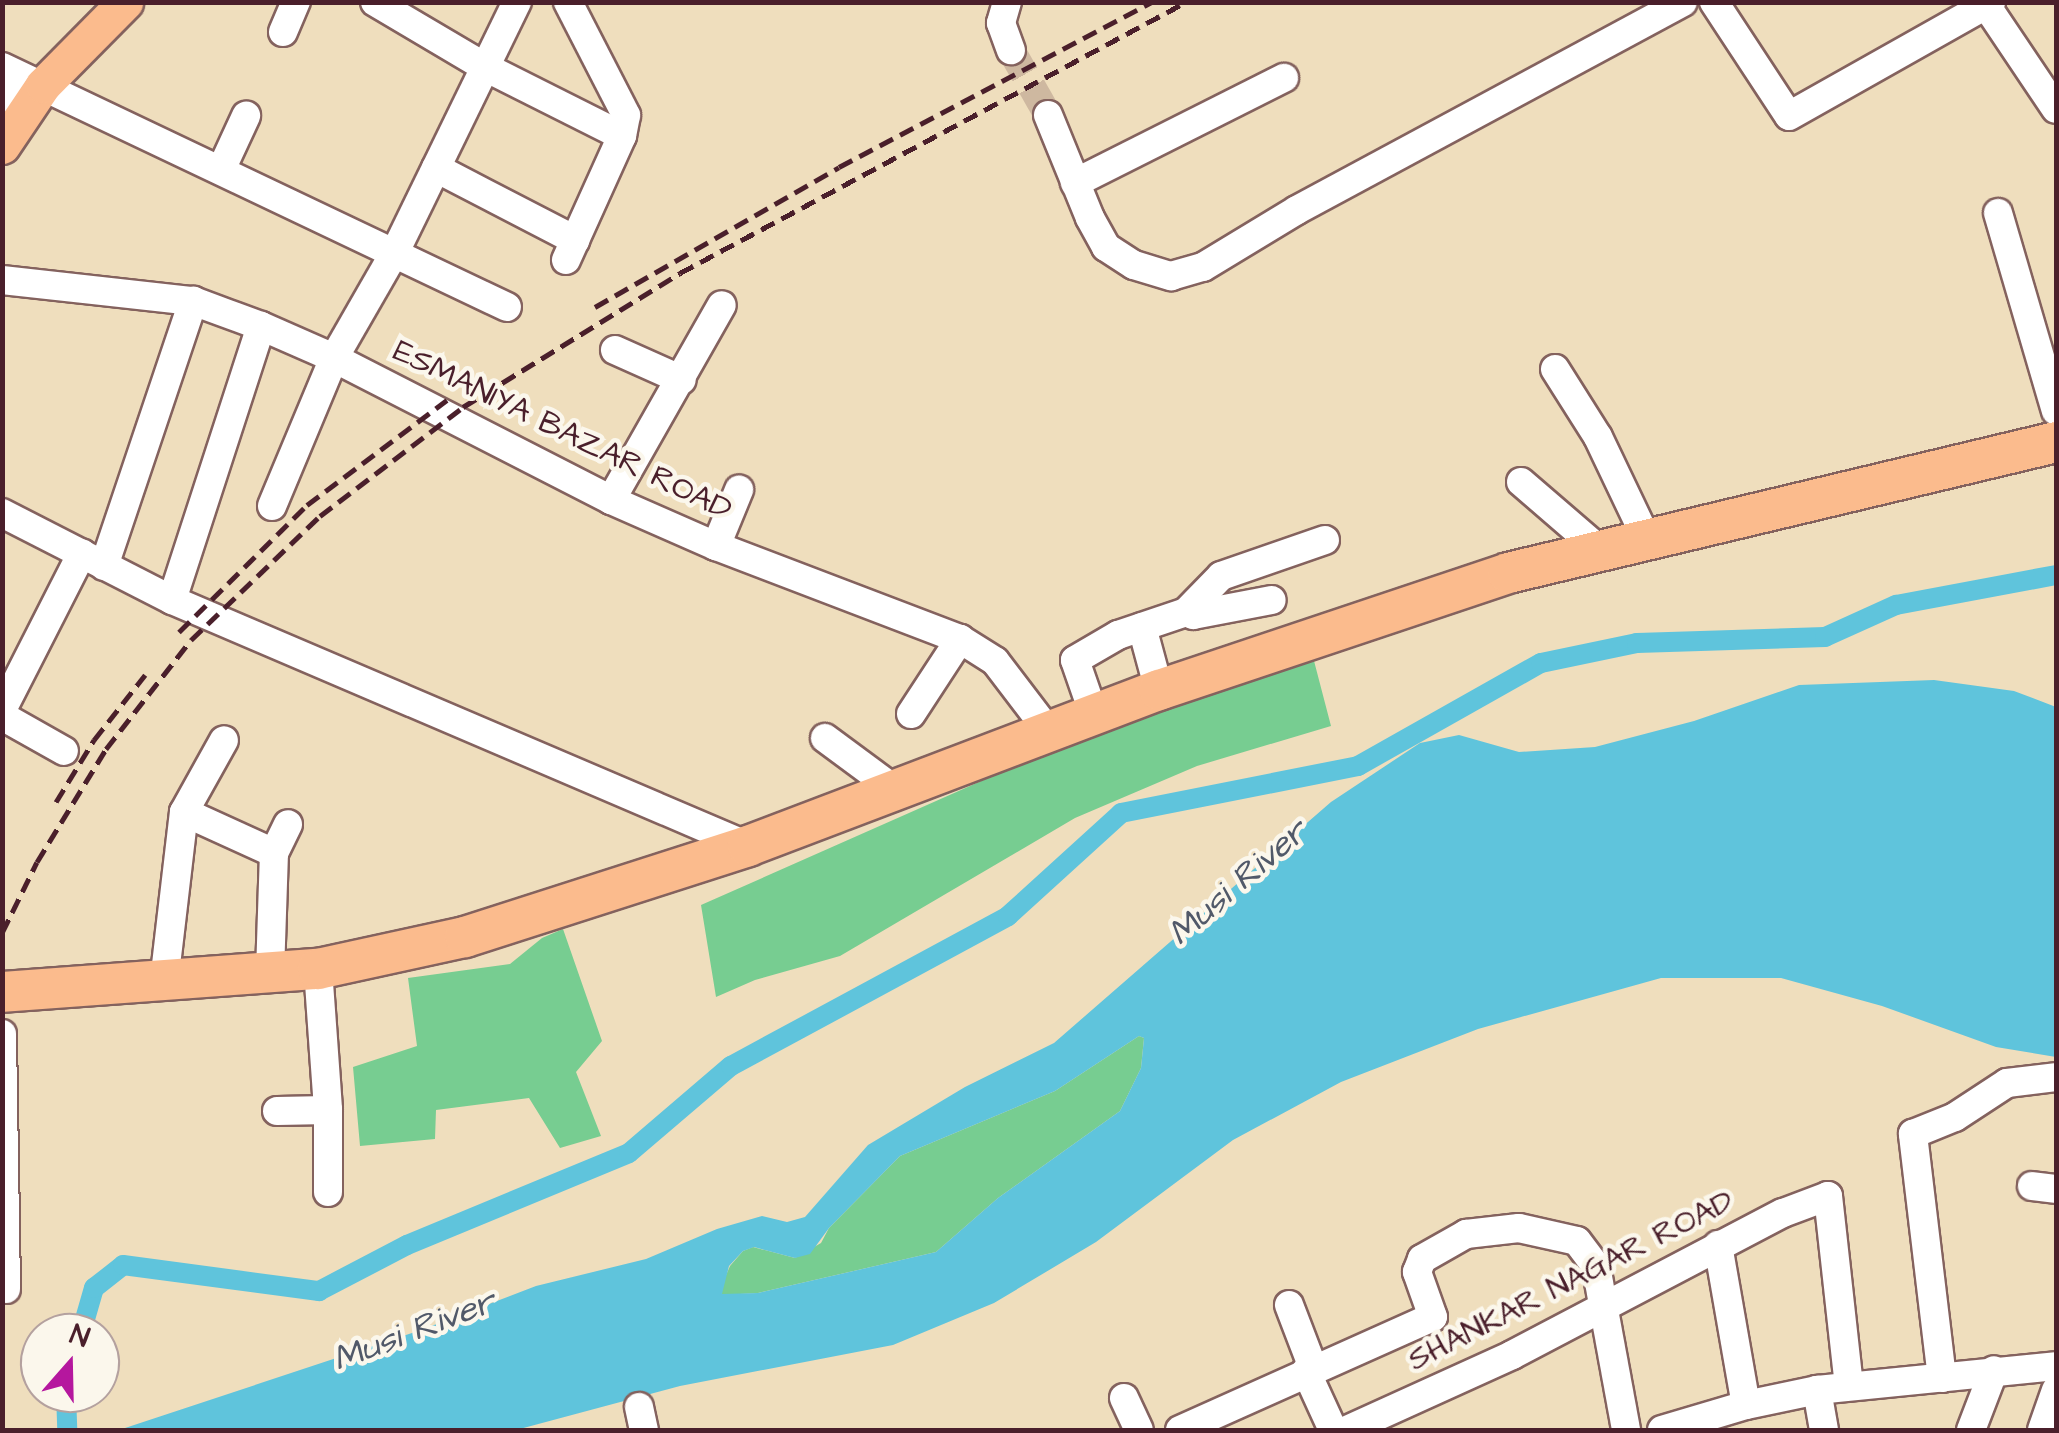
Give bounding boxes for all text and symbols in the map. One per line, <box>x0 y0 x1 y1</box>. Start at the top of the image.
street label: ESMANIYA BAZAR ROAD <box>387 332 737 530</box>
water label: Musi River <box>1160 811 1316 955</box>
street label: SHANKAR NAGAR ROAD <box>1402 1182 1740 1380</box>
water label: Musi River <box>327 1281 501 1381</box>
north arrow <box>20 1313 120 1413</box>
text: N <box>65 1315 95 1358</box>

